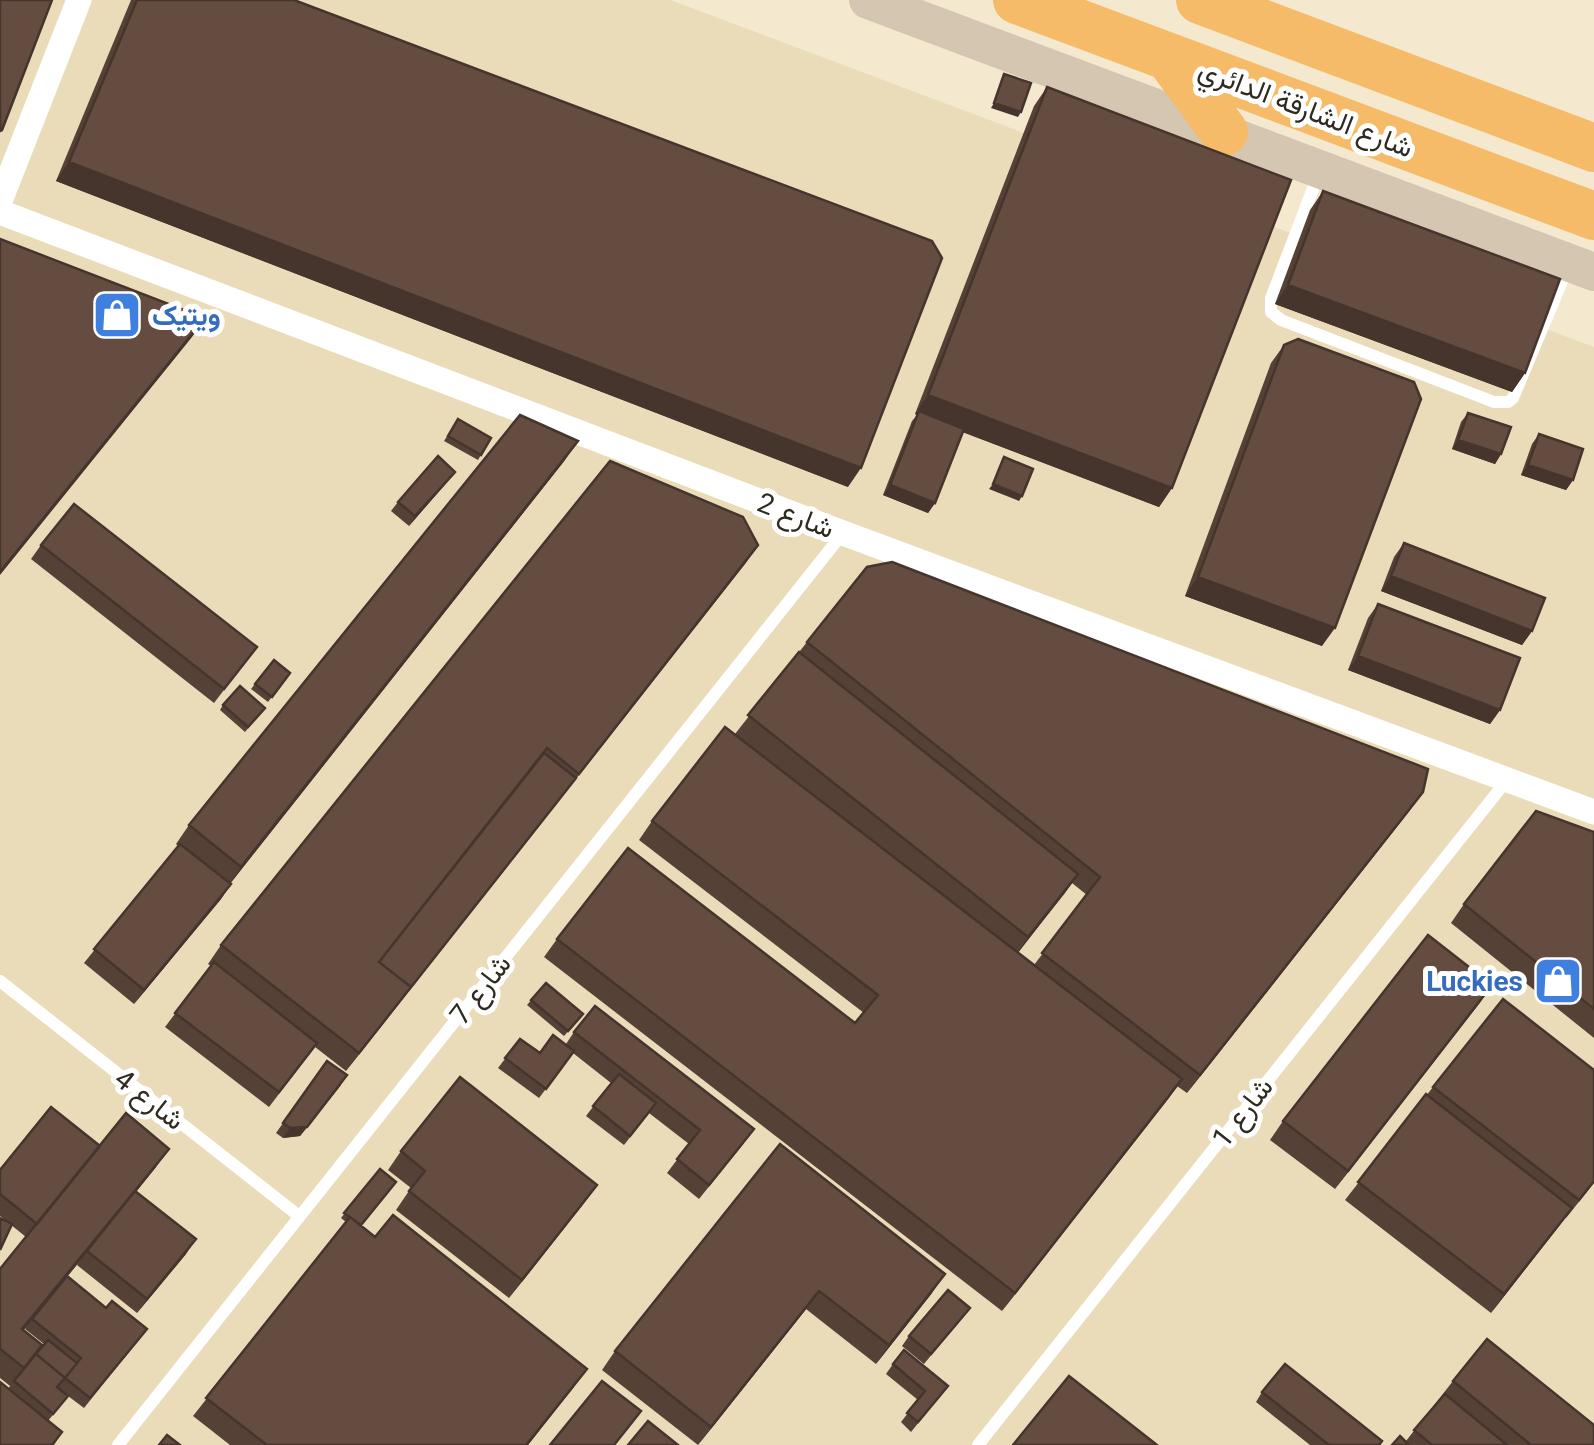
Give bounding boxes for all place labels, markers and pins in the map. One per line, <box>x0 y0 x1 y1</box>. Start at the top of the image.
shop icon: ویتیک <box>91 289 143 341</box>
place label: ویتیک <box>152 296 221 340</box>
shop icon: Luckies <box>1532 955 1584 1007</box>
place label: Luckies <box>1426 962 1523 1006</box>

